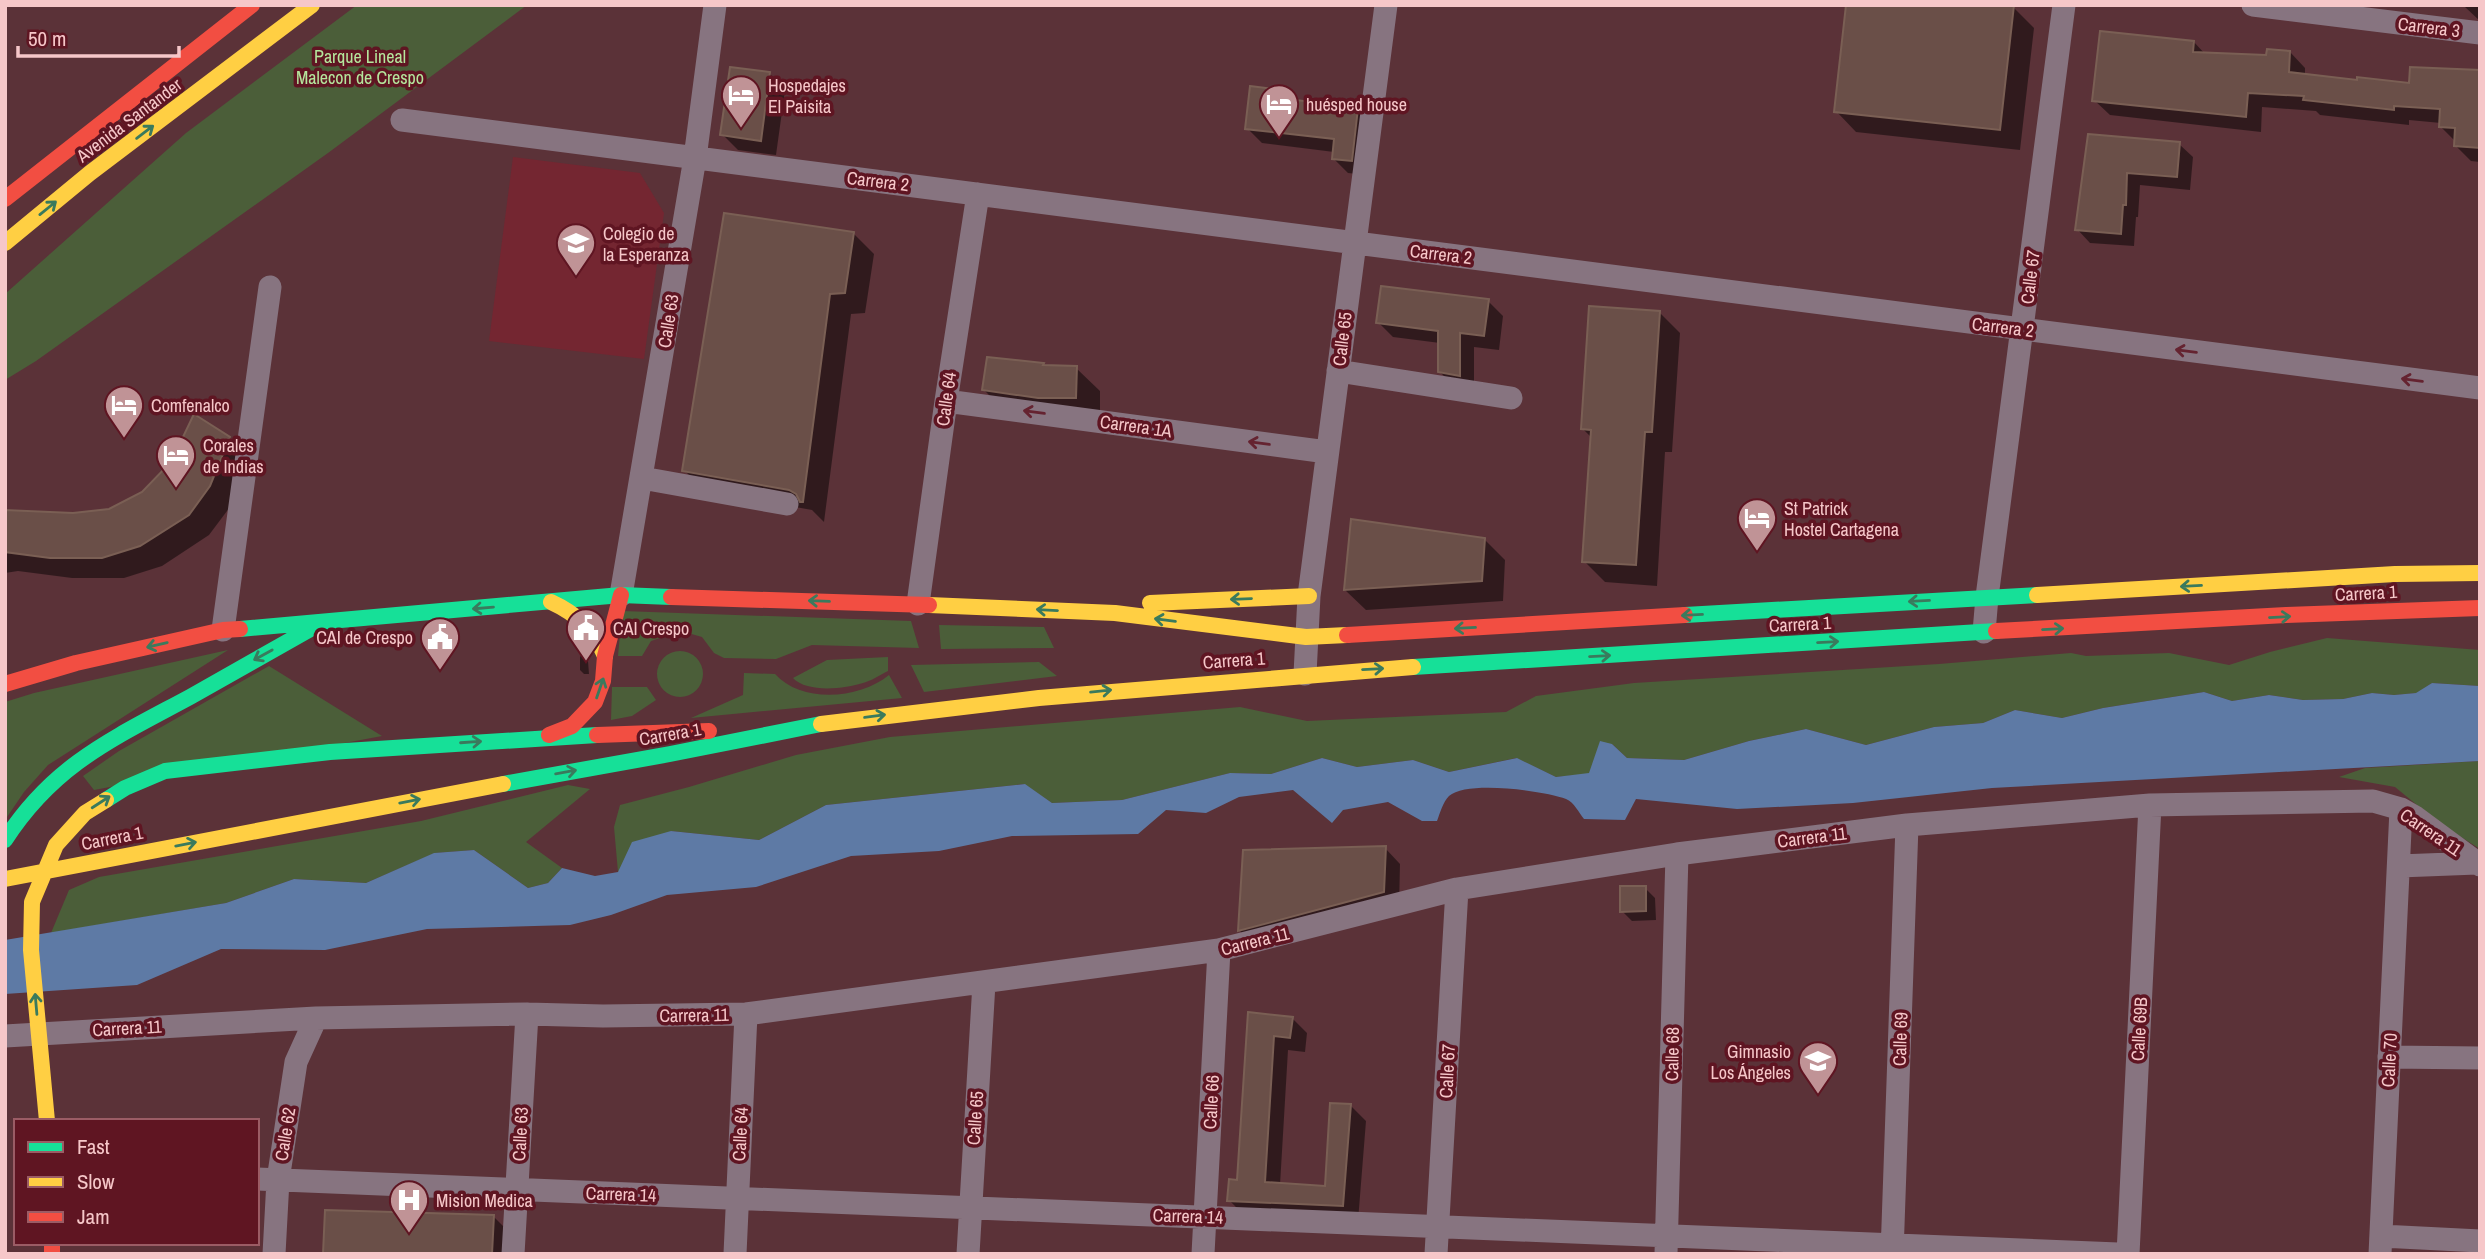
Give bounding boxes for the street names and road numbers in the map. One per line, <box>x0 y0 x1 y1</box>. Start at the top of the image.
street label: Carrera 3 <box>2397 11 2461 43</box>
street label: Avenida Santander <box>70 72 187 169</box>
street label: Carrera 2 <box>846 165 910 197</box>
street label: Carrera 2 <box>1409 238 1473 270</box>
street label: Calle 67 <box>2014 249 2046 305</box>
street label: Calle 63 <box>651 292 685 350</box>
street label: Calle 65 <box>1326 311 1358 367</box>
street label: Carrera 2 <box>1971 311 2035 343</box>
street label: Calle 64 <box>930 370 962 428</box>
street label: Carrera 1A <box>1099 409 1174 443</box>
street label: Carrera 1 <box>2334 579 2399 607</box>
street label: Carrera 1 <box>1768 610 1833 638</box>
street label: Carrera 1 <box>1202 645 1267 675</box>
street label: Carrera 1 <box>637 716 704 752</box>
street label: Carrera 11 <box>2395 802 2467 862</box>
street label: Carrera 1 <box>79 820 146 856</box>
street label: Carrera 11 <box>1776 820 1849 854</box>
street label: Carrera 11 <box>1218 920 1292 962</box>
street label: Calle 69B <box>2125 996 2153 1062</box>
street label: Carrera 11 <box>659 1002 730 1028</box>
street label: Calle 69 <box>1887 1012 1913 1066</box>
street label: Carrera 11 <box>92 1014 163 1042</box>
street label: Calle 68 <box>1659 1027 1685 1081</box>
street label: Calle 70 <box>2375 1032 2403 1088</box>
street label: Calle 67 <box>1433 1043 1461 1099</box>
street label: Calle 66 <box>1197 1074 1225 1130</box>
street label: Calle 65 <box>961 1090 989 1146</box>
street label: Calle 62 <box>268 1105 302 1163</box>
street label: Calle 63 <box>506 1106 534 1162</box>
street label: Calle 64 <box>726 1106 754 1162</box>
street label: Carrera 14 <box>585 1180 657 1208</box>
street label: Carrera 14 <box>1152 1202 1224 1230</box>

